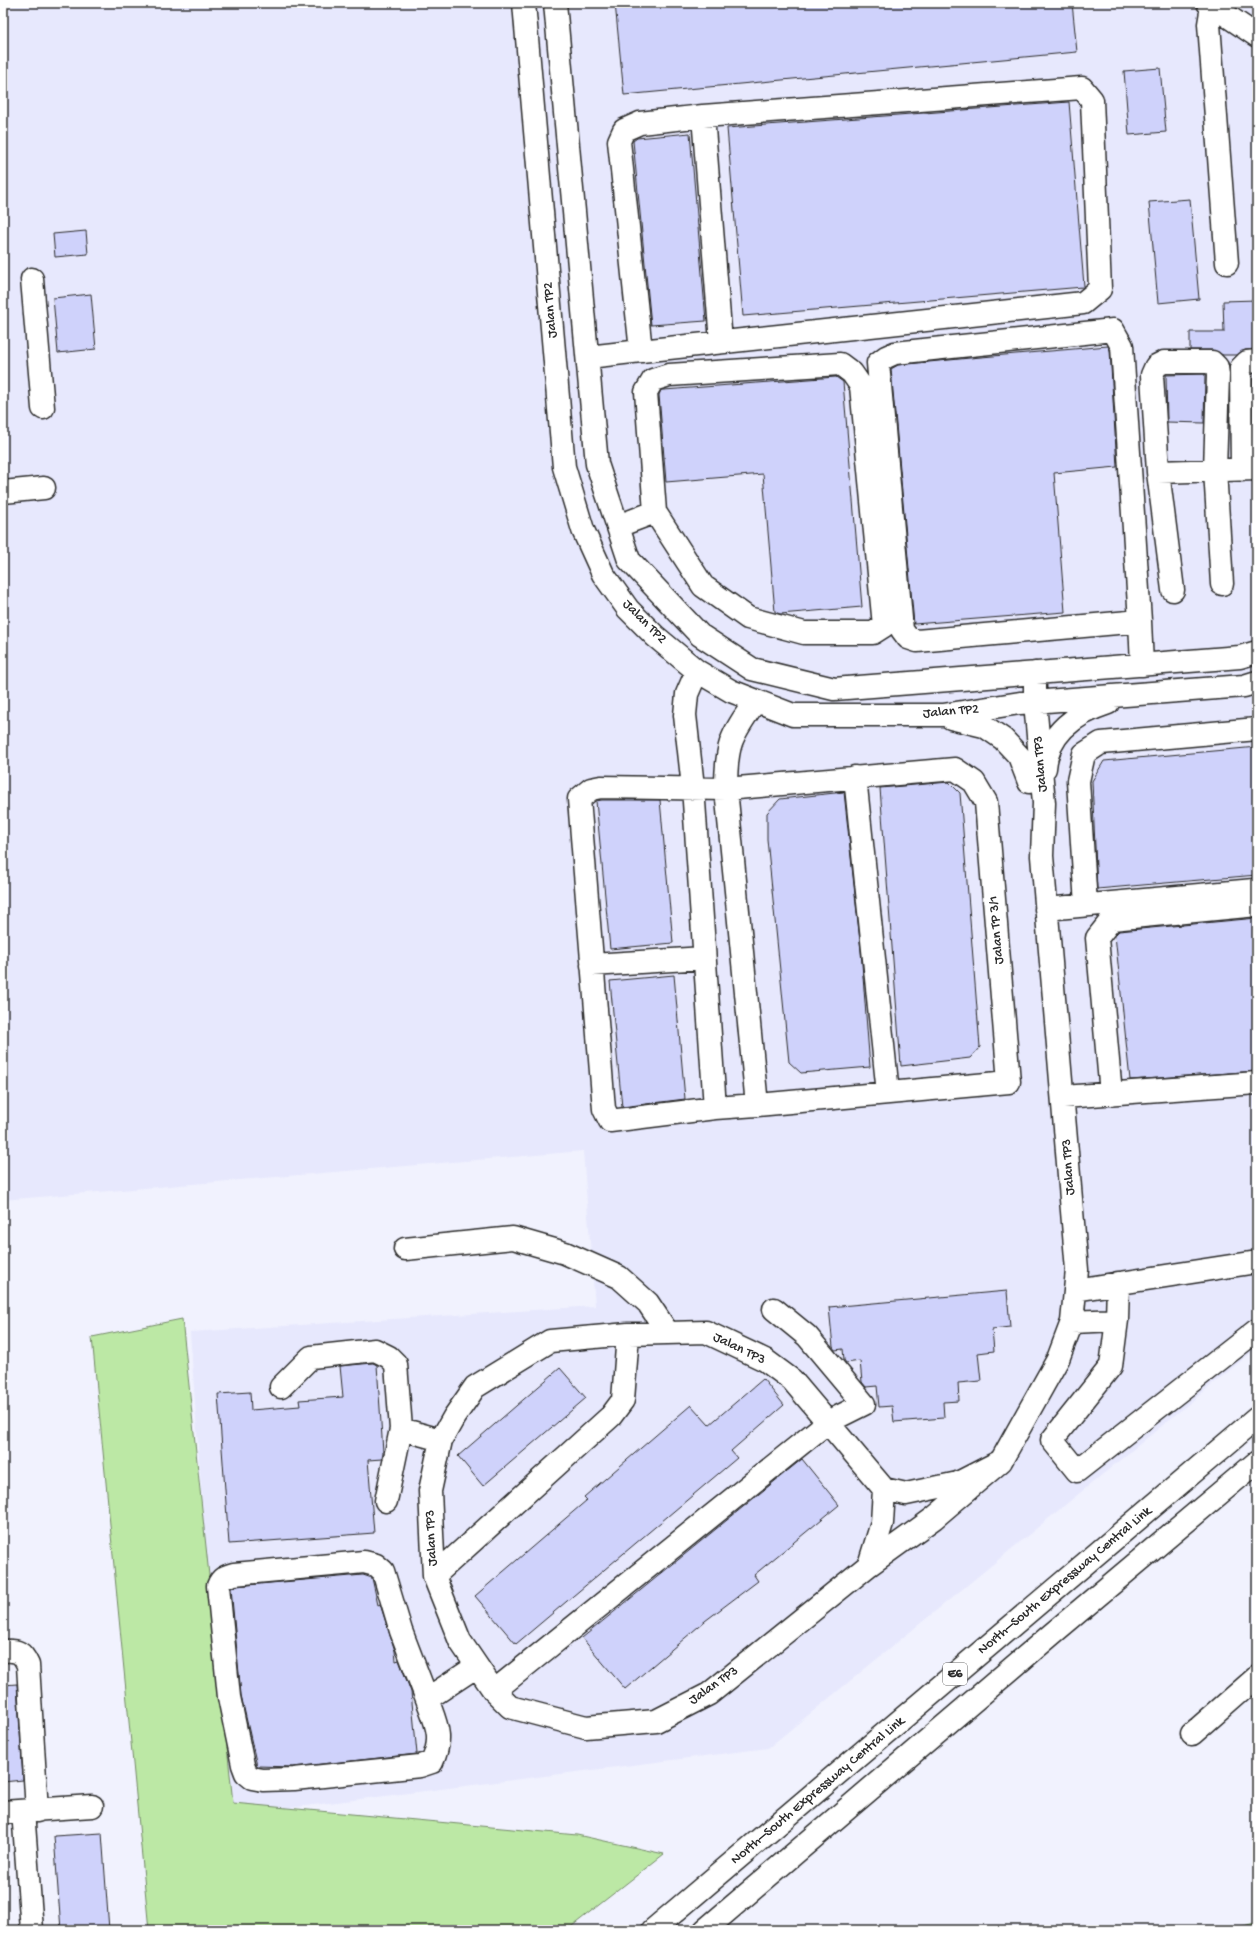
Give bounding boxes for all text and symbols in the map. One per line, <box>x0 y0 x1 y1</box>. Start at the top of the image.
street label: Jalan TP2 <box>540 281 562 339</box>
street label: Jalan TP2 <box>618 596 670 648</box>
street label: Jalan TP2 <box>922 701 980 723</box>
street label: Jalan TP3 <box>1030 735 1052 793</box>
street label: Jalan TP 3/1 <box>986 895 1008 965</box>
street label: Jalan TP3 <box>1059 1138 1079 1196</box>
street label: Jalan TP3 <box>710 1329 768 1369</box>
street label: North–South Expressway Central Link <box>975 1502 1157 1659</box>
street label: Jalan TP3 <box>422 1509 442 1567</box>
street label: Jalan TP3 <box>686 1663 742 1709</box>
road number: E6 <box>943 1663 967 1685</box>
street label: North–South Expressway Central Link <box>728 1712 910 1869</box>

